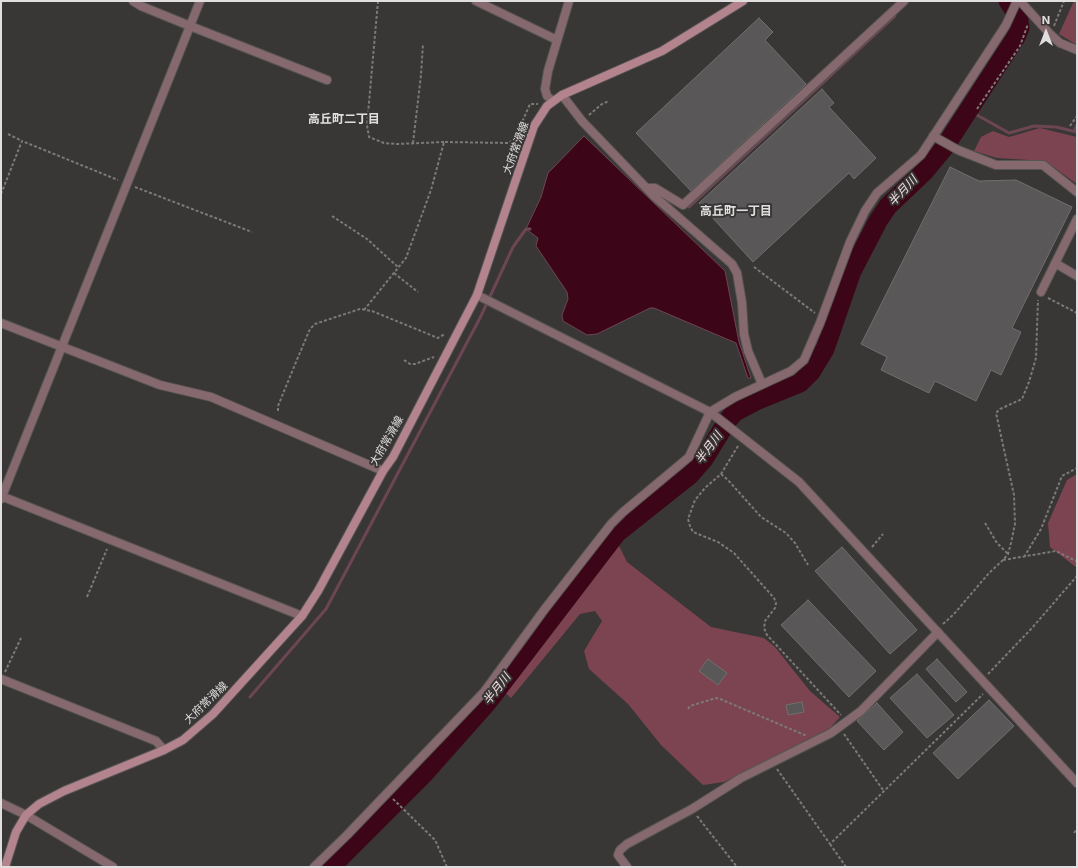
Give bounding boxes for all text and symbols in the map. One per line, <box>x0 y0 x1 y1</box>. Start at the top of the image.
north arrow <box>1026 12 1066 52</box>
text: N <box>1042 13 1050 27</box>
district label: 高丘町二丁目 <box>308 112 380 126</box>
street label: 大府常滑線 <box>500 120 532 176</box>
water label: 半月川 <box>885 173 921 209</box>
district label: 高丘町一丁目 <box>700 204 772 218</box>
street label: 大府常滑線 <box>368 414 406 468</box>
water label: 半月川 <box>693 429 725 467</box>
water label: 半月川 <box>480 670 514 708</box>
street label: 大府常滑線 <box>182 679 230 727</box>

